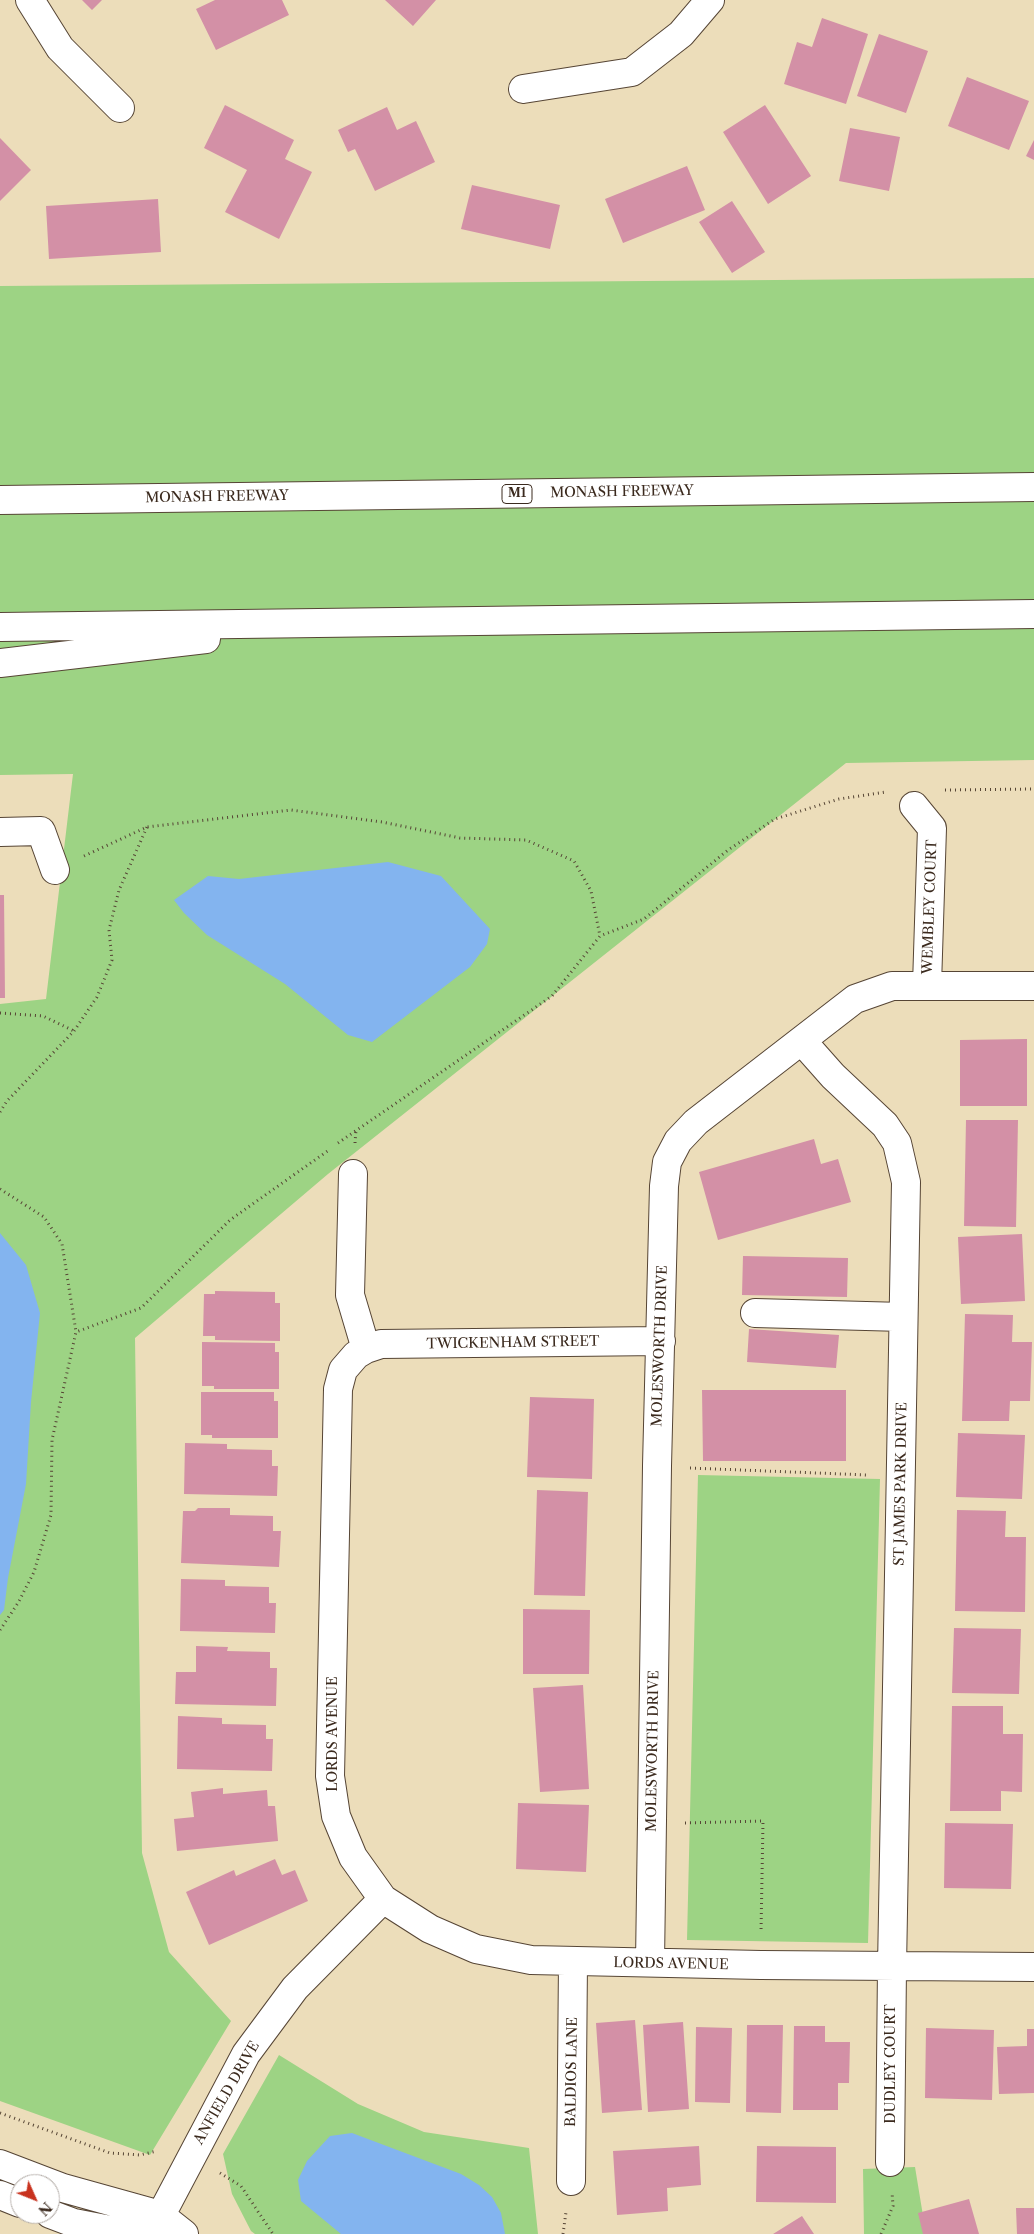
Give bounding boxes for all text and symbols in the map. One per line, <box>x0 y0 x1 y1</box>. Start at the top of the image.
street label: MONASH FREEWAY <box>550 482 694 502</box>
road number: M1 <box>502 484 532 504</box>
street label: MONASH FREEWAY <box>145 487 289 507</box>
street label: WEMBLEY COURT <box>919 839 941 975</box>
street label: MOLESWORTH DRIVE <box>649 1265 671 1427</box>
street label: TWICKENHAM STREET <box>426 1333 600 1353</box>
street label: ST JAMES PARK DRIVE <box>891 1402 911 1566</box>
street label: MOLESWORTH DRIVE <box>643 1670 663 1832</box>
street label: LORDS AVENUE <box>325 1676 341 1792</box>
street label: LORDS AVENUE <box>613 1955 729 1973</box>
street label: DUDLEY COURT <box>883 2004 899 2124</box>
street label: BALDIOS LANE <box>563 2017 581 2127</box>
street label: ANFIELD DRIVE <box>191 2038 263 2148</box>
north arrow <box>10 2174 60 2224</box>
text: N <box>34 2198 56 2219</box>

